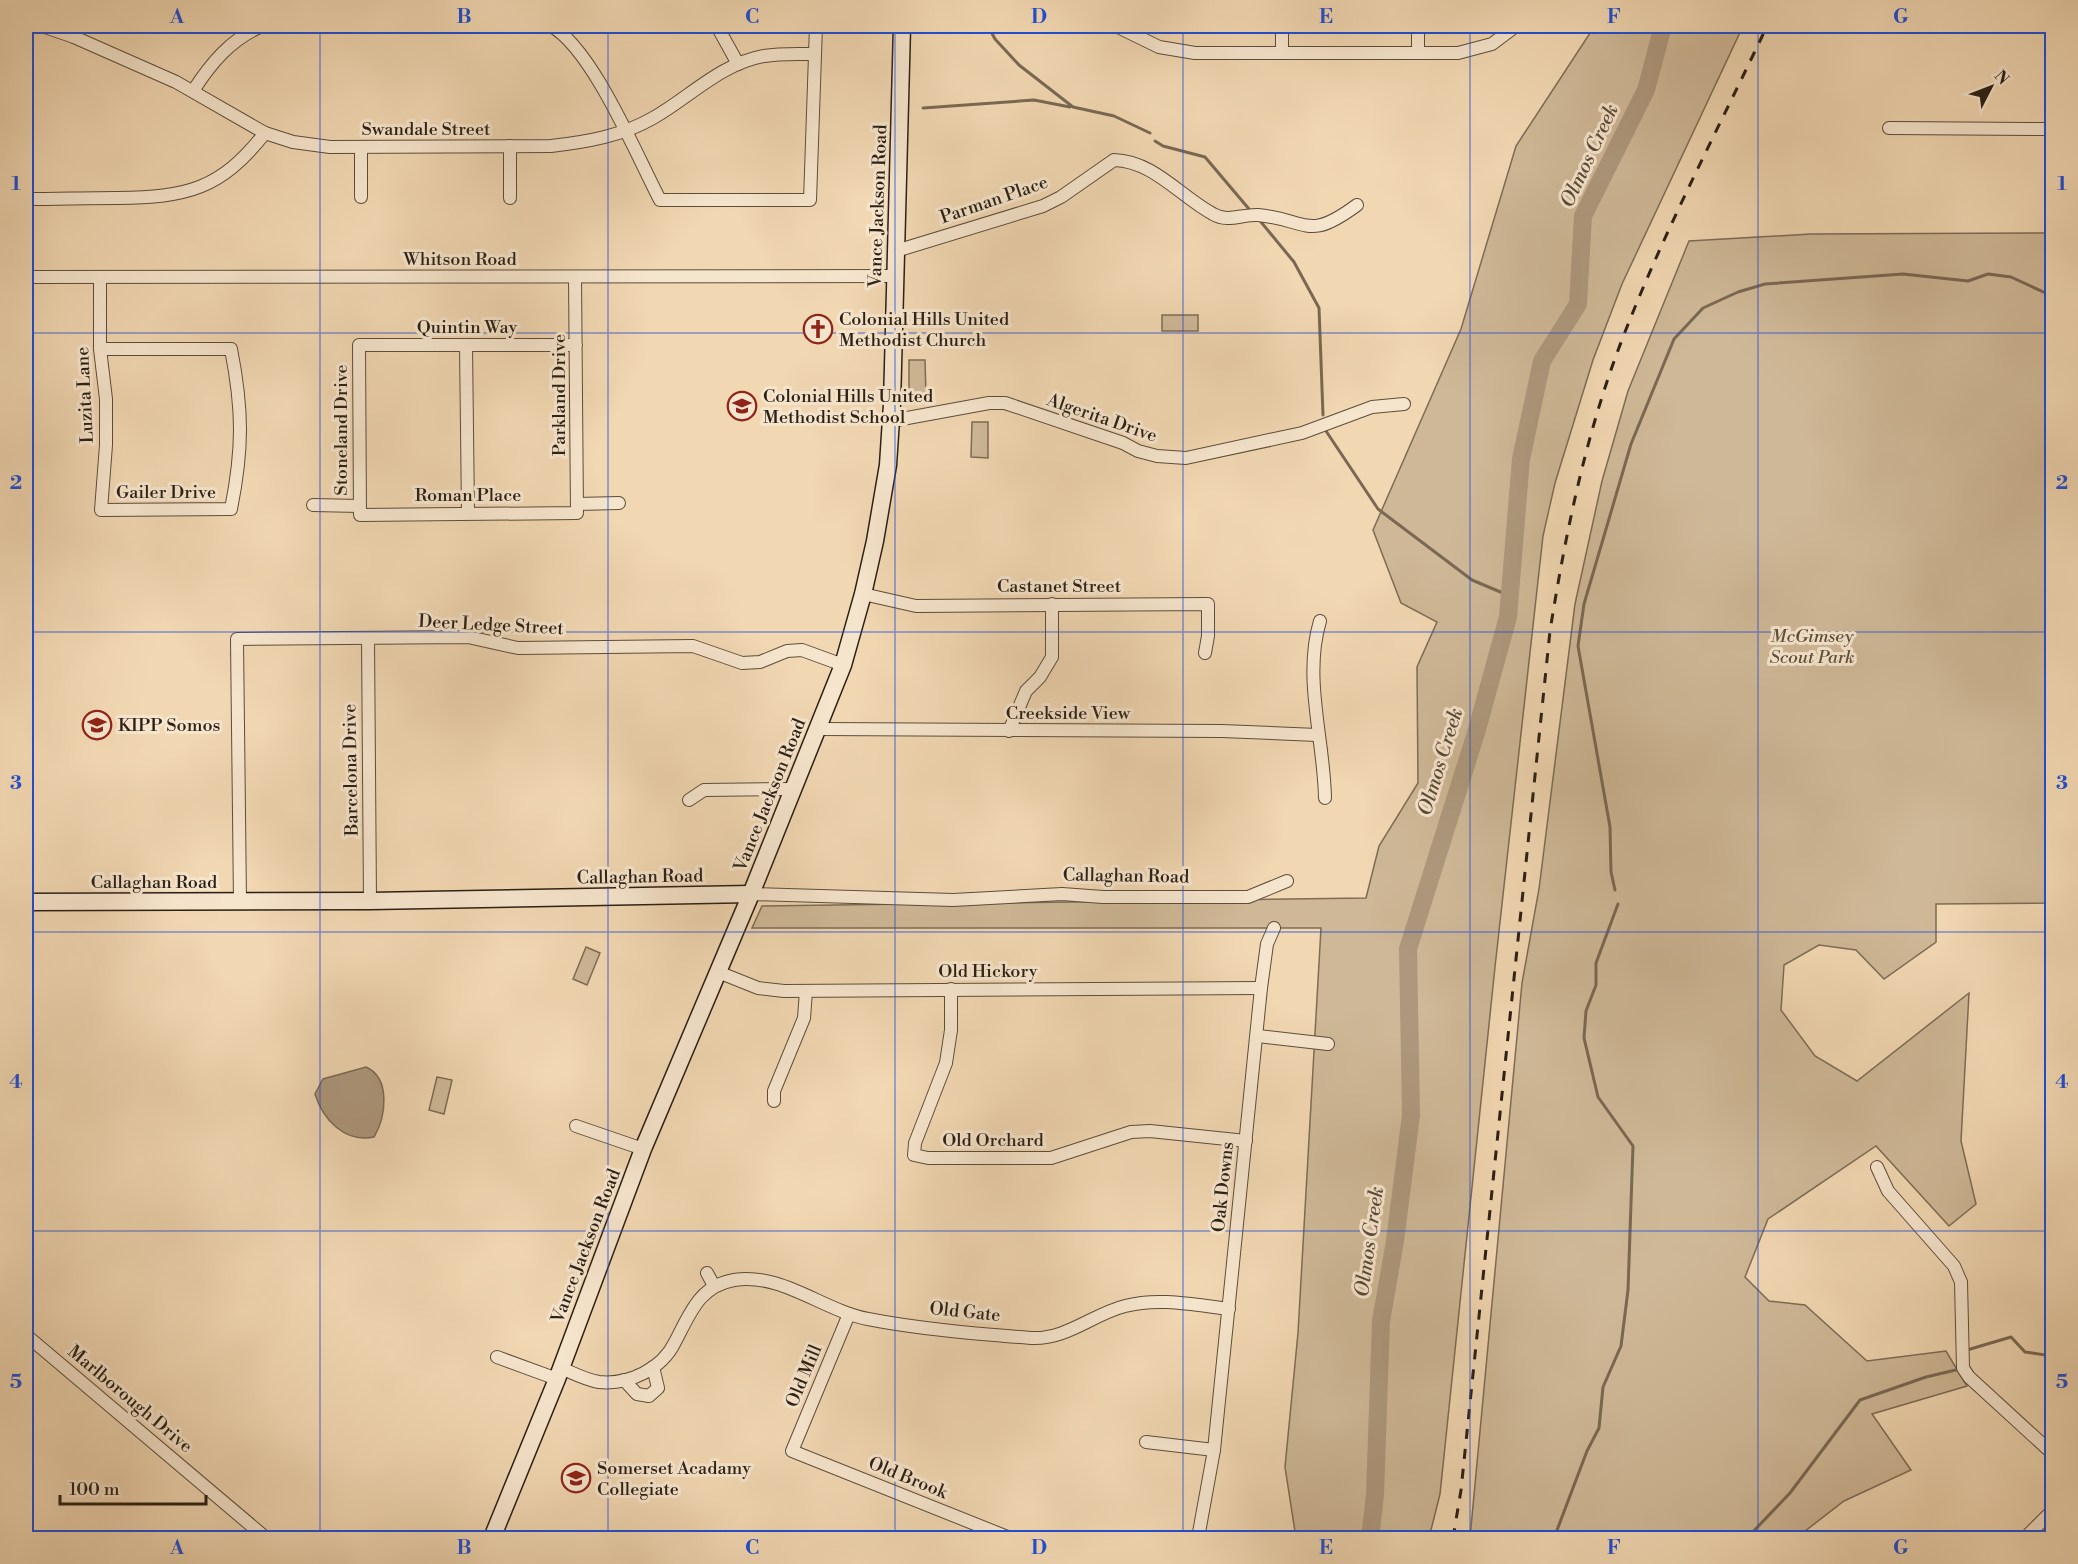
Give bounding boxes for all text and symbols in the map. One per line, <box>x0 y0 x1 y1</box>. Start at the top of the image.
text: A <box>169 5 185 30</box>
text: B <box>456 5 472 30</box>
text: C <box>745 5 759 30</box>
text: D <box>1031 5 1047 30</box>
text: E <box>1319 5 1333 30</box>
text: F <box>1607 5 1621 30</box>
text: G <box>1893 5 1909 30</box>
north arrow <box>1961 57 2021 117</box>
text: N <box>1990 66 2013 89</box>
water label: Olmos Creek <box>1555 100 1625 212</box>
street label: Swandale Street <box>362 118 491 141</box>
street label: Vance Jackson Road <box>864 123 892 289</box>
street label: Parman Place <box>937 171 1051 229</box>
text: 1 <box>11 172 21 197</box>
text: 1 <box>2057 172 2067 197</box>
street label: Whitson Road <box>402 248 517 271</box>
place label: Colonial Hills United Methodist Church <box>839 308 1010 352</box>
church icon: Colonial Hills United Methodist Church <box>802 313 834 345</box>
street label: Quintin Way <box>417 316 518 339</box>
street label: Parkland Drive <box>548 334 571 456</box>
street label: Luzita Lane <box>71 346 99 444</box>
street label: Stoneland Drive <box>330 364 353 496</box>
place label: Colonial Hills United Methodist School <box>763 385 934 429</box>
street label: Algerita Drive <box>1043 388 1160 448</box>
school or university icon: Colonial Hills United Methodist School <box>726 390 758 422</box>
text: 2 <box>10 471 22 496</box>
text: 2 <box>2056 471 2068 496</box>
street label: Gailer Drive <box>116 481 216 504</box>
street label: Roman Place <box>415 484 521 507</box>
street label: Castanet Street <box>997 575 1122 598</box>
street label: Deer Ledge Street <box>418 610 565 640</box>
park label: McGimsey Scout Park <box>1769 625 1855 669</box>
street label: Creekside View <box>1006 702 1131 725</box>
street label: Barcelona Drive <box>338 704 364 837</box>
water label: Olmos Creek <box>1413 705 1469 819</box>
school or university icon: KIPP Somos <box>81 709 113 741</box>
place label: KIPP Somos <box>118 714 221 737</box>
street label: Vance Jackson Road <box>728 714 812 876</box>
text: 3 <box>10 771 22 796</box>
text: 3 <box>2056 771 2068 796</box>
street label: Callaghan Road <box>1063 863 1190 889</box>
street label: Callaghan Road <box>577 864 704 890</box>
street label: Callaghan Road <box>91 871 218 894</box>
street label: Old Hickory <box>938 960 1038 983</box>
text: 4 <box>9 1070 23 1095</box>
text: 4 <box>2055 1070 2069 1095</box>
street label: Old Orchard <box>942 1129 1045 1152</box>
street label: Oak Downs <box>1207 1140 1239 1233</box>
street label: Vance Jackson Road <box>546 1165 626 1327</box>
water label: Olmos Creek <box>1350 1185 1390 1299</box>
street label: Old Gate <box>928 1297 1002 1327</box>
street label: Marlborough Drive <box>63 1340 197 1458</box>
street label: Old Mill <box>781 1341 828 1411</box>
text: 5 <box>10 1370 22 1395</box>
text: 5 <box>2056 1370 2068 1395</box>
street label: Old Brook <box>865 1452 952 1505</box>
place label: Somerset Acadamy Collegiate <box>597 1457 751 1501</box>
school or university icon: Somerset Acadamy Collegiate <box>560 1462 592 1494</box>
scale bar <box>60 1468 206 1506</box>
text: 100 m <box>69 1478 120 1501</box>
text: A <box>169 1536 185 1561</box>
text: B <box>456 1536 472 1561</box>
text: C <box>745 1536 759 1561</box>
text: D <box>1031 1536 1047 1561</box>
text: E <box>1319 1536 1333 1561</box>
text: F <box>1607 1536 1621 1561</box>
text: G <box>1893 1536 1909 1561</box>

